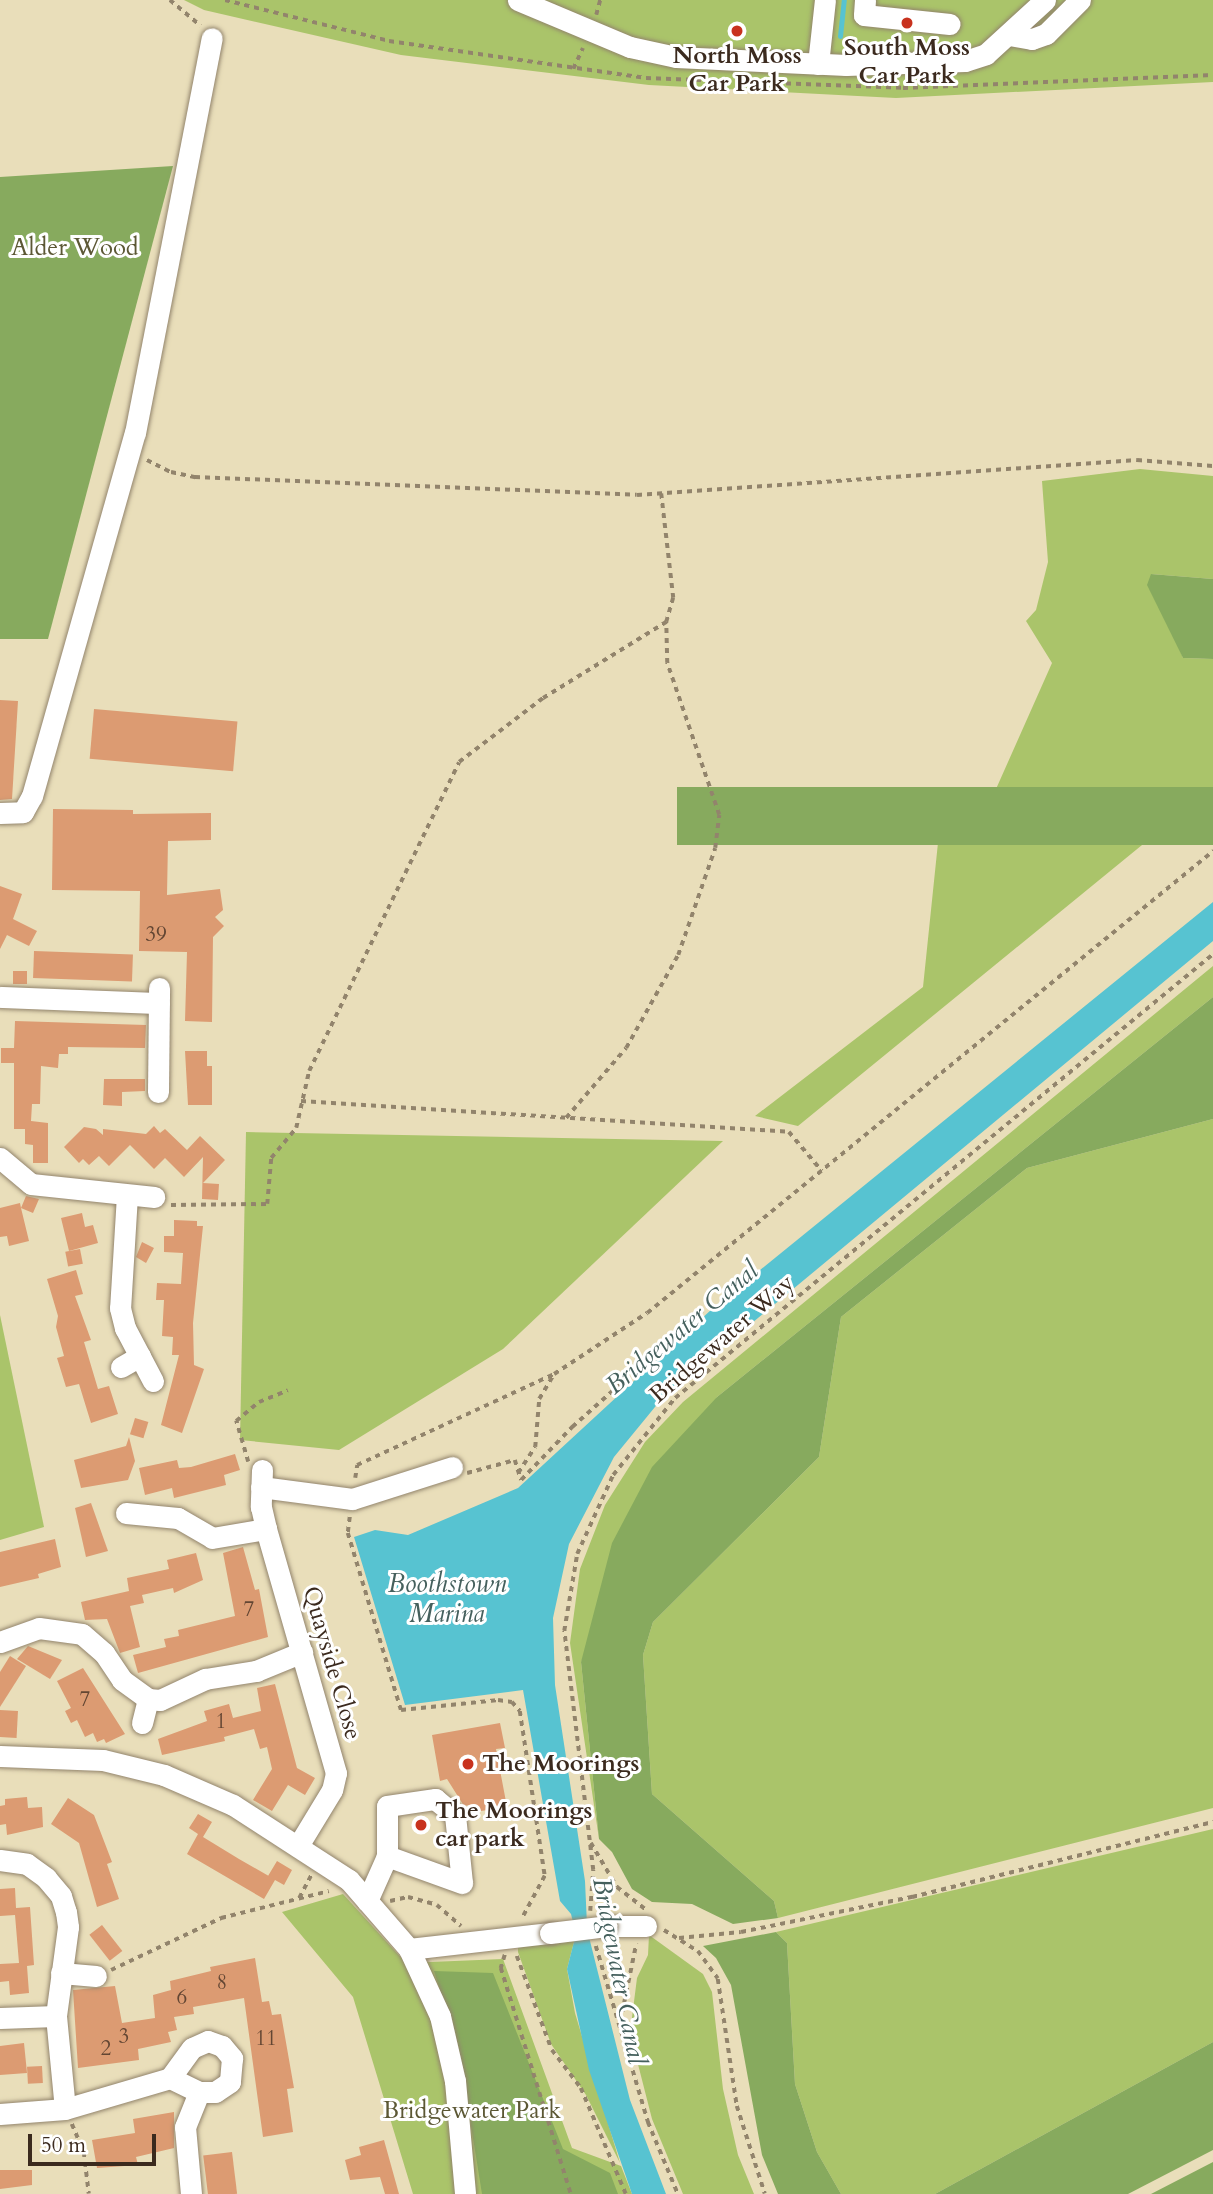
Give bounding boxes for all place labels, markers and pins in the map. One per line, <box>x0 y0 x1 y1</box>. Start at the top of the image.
marker: South Moss Car Park <box>899 15 915 31</box>
marker: North Moss Car Park <box>729 23 745 39</box>
place label: South Moss Car Park <box>844 34 970 90</box>
place label: North Moss Car Park <box>672 42 802 98</box>
place label: The Moorings <box>482 1750 639 1778</box>
marker: The Moorings <box>460 1756 476 1772</box>
place label: The Moorings car park <box>435 1797 592 1853</box>
marker: The Moorings car park <box>413 1817 429 1833</box>

